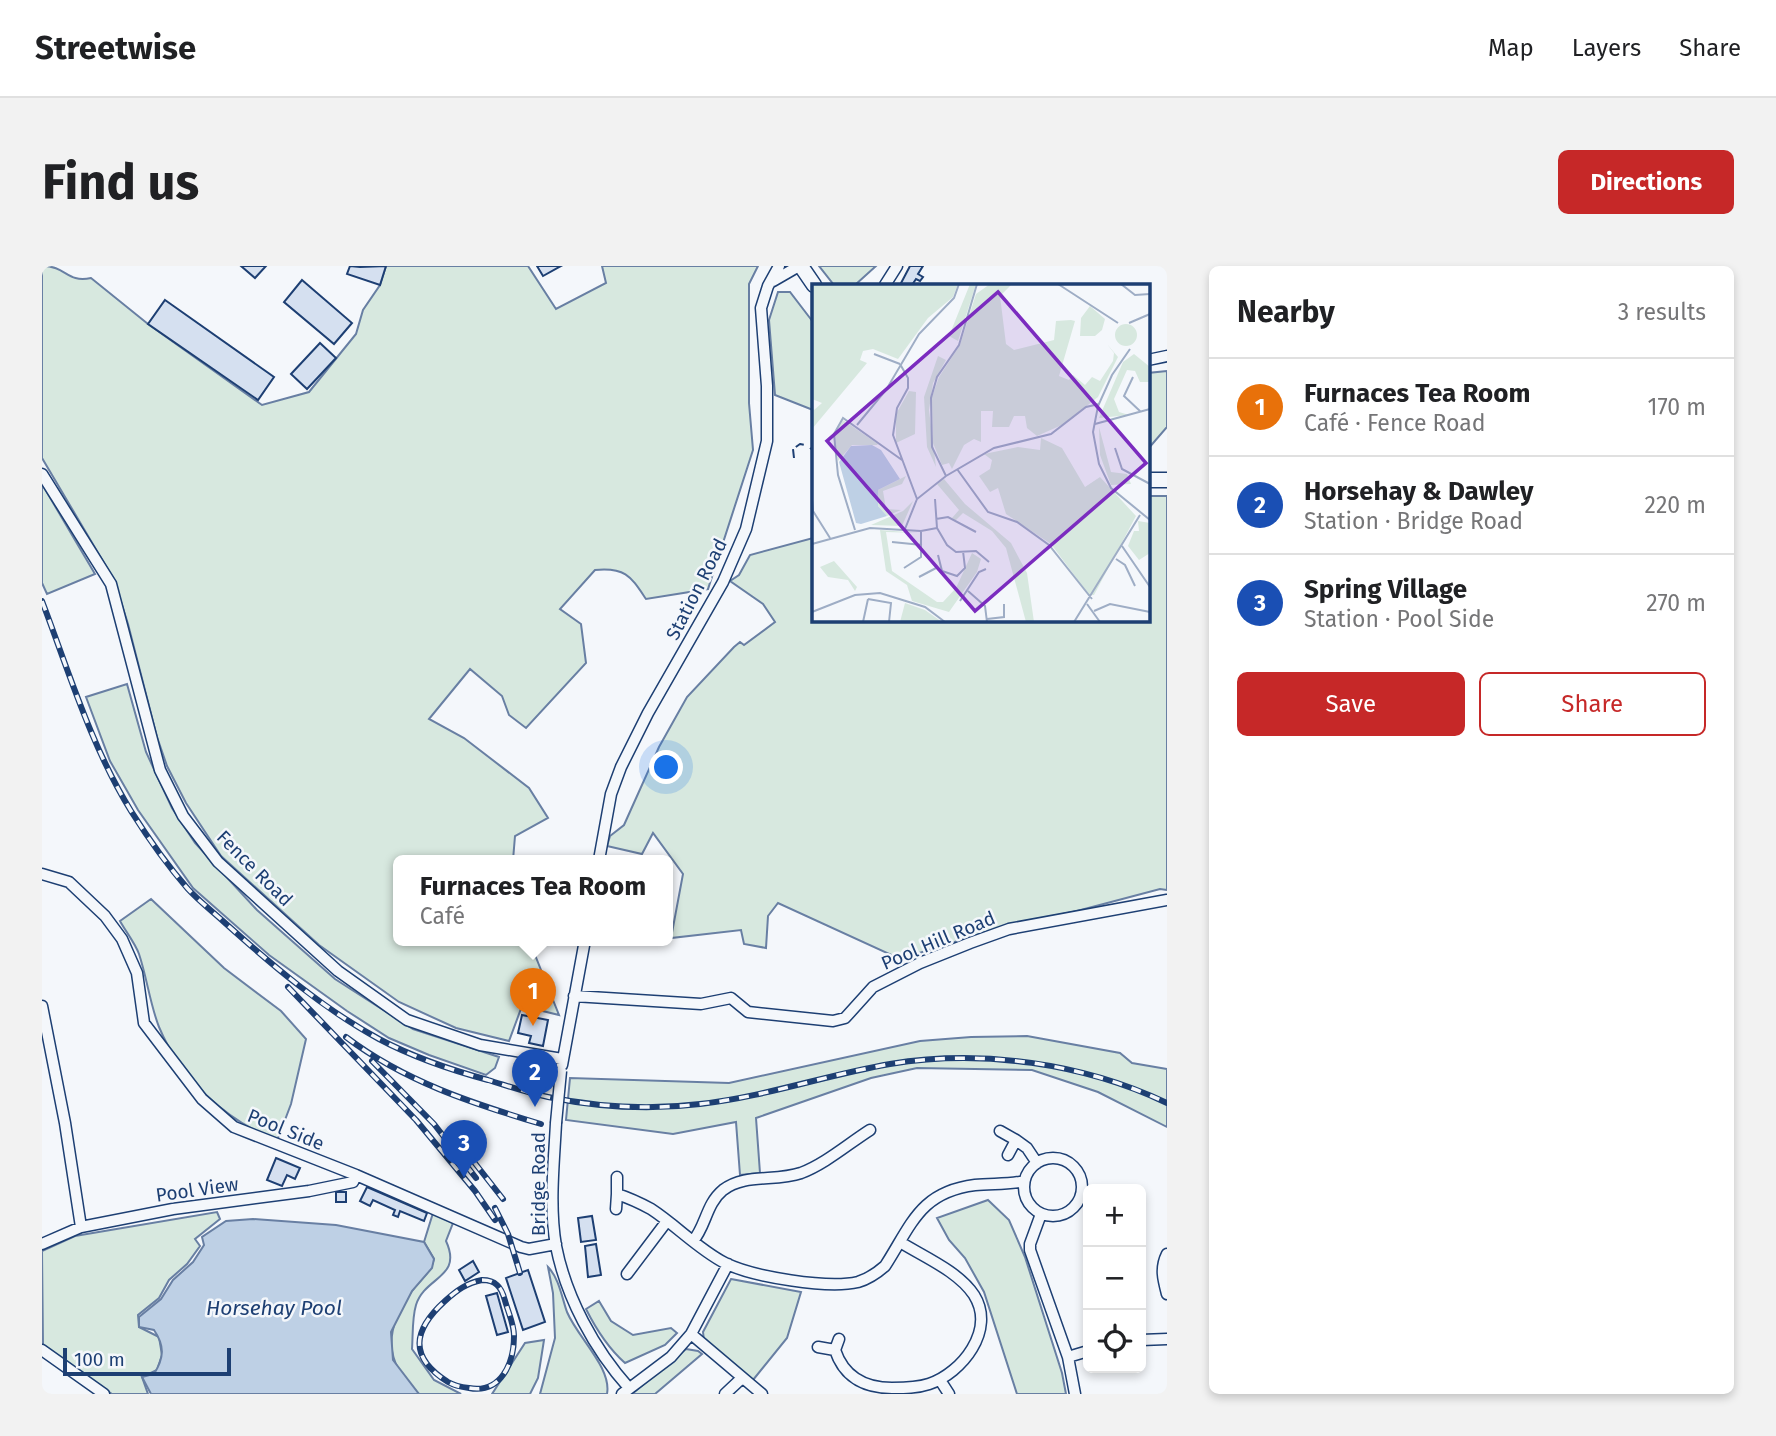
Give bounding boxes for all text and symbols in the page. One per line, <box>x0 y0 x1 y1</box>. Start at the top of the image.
text: Streetwise <box>35 28 196 68</box>
text: Map <box>1488 34 1534 62</box>
text: Layers <box>1572 34 1641 62</box>
text: Share <box>1679 34 1741 62</box>
button: Directions <box>1558 150 1734 214</box>
text: Find us <box>42 153 199 212</box>
inset map <box>812 284 1150 621</box>
text: Nearby <box>1237 294 1335 330</box>
text: 3 results <box>1618 298 1706 326</box>
text: Furnaces Tea Room <box>1304 378 1530 409</box>
text: 1 <box>1255 393 1265 421</box>
text: 170 m <box>1647 393 1706 421</box>
text: Café · Fence Road <box>1304 409 1486 437</box>
text: Horsehay & Dawley <box>1304 476 1533 507</box>
text: 2 <box>1254 491 1266 519</box>
text: 220 m <box>1645 491 1706 519</box>
text: Station · Bridge Road <box>1304 507 1523 535</box>
street label: Station Road <box>661 535 732 644</box>
text: Spring Village <box>1304 574 1467 605</box>
text: 3 <box>1254 589 1266 617</box>
text: 270 m <box>1646 589 1706 617</box>
text: Station · Pool Side <box>1304 605 1494 633</box>
button: Save <box>1237 672 1465 736</box>
button: Share <box>1479 672 1706 736</box>
your location <box>649 750 683 784</box>
street label: Fence Road <box>212 826 297 911</box>
popup <box>393 855 673 946</box>
text: Furnaces Tea Room <box>420 871 646 902</box>
text: Café <box>420 902 465 930</box>
street label: Pool Hill Road <box>878 906 999 975</box>
pin: 1 <box>510 968 556 1026</box>
pin: 2 <box>512 1049 558 1107</box>
street label: Pool Side <box>244 1104 328 1155</box>
pin: 3 <box>441 1120 487 1178</box>
street label: Bridge Road <box>527 1132 550 1236</box>
street label: Pool View <box>154 1172 240 1207</box>
map controls <box>1083 1184 1146 1373</box>
button: + <box>1083 1184 1146 1247</box>
button: − <box>1083 1247 1146 1310</box>
water label: Horsehay Pool <box>206 1295 342 1321</box>
button: locate <box>1083 1310 1146 1373</box>
scale bar <box>63 1345 231 1377</box>
text: 100 m <box>74 1348 125 1371</box>

